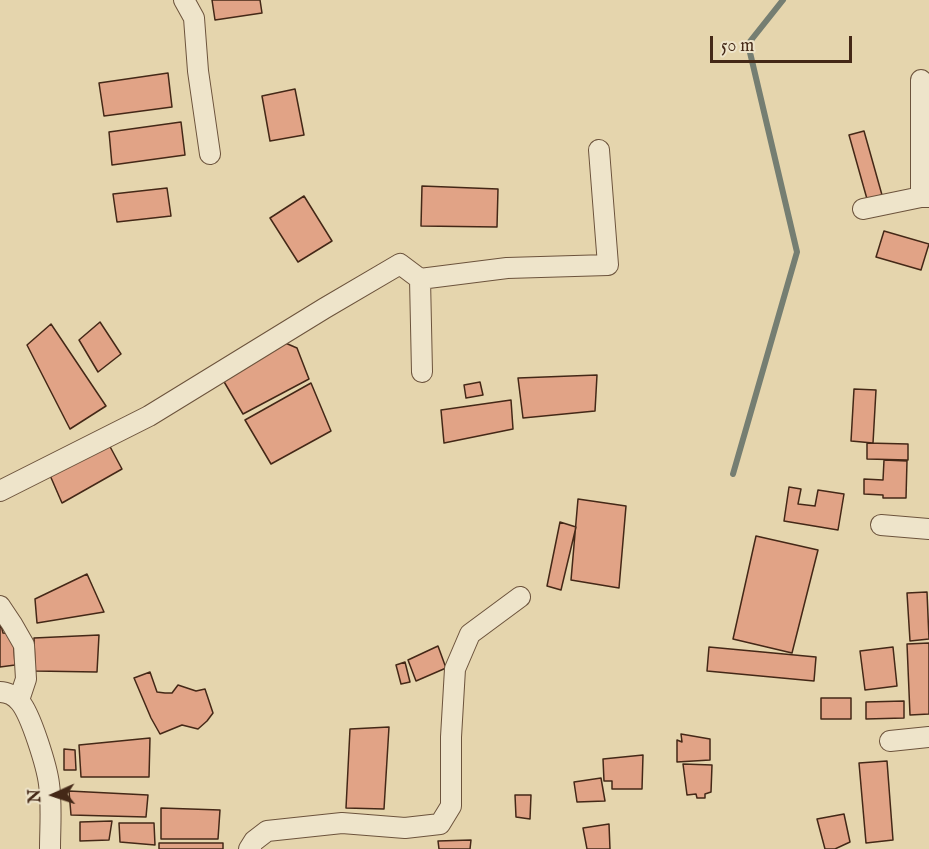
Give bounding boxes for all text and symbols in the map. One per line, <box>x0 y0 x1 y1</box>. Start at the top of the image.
scale bar <box>713 24 856 62</box>
text: 50 m <box>721 35 754 58</box>
north arrow <box>24 765 84 825</box>
text: N <box>26 789 46 803</box>

